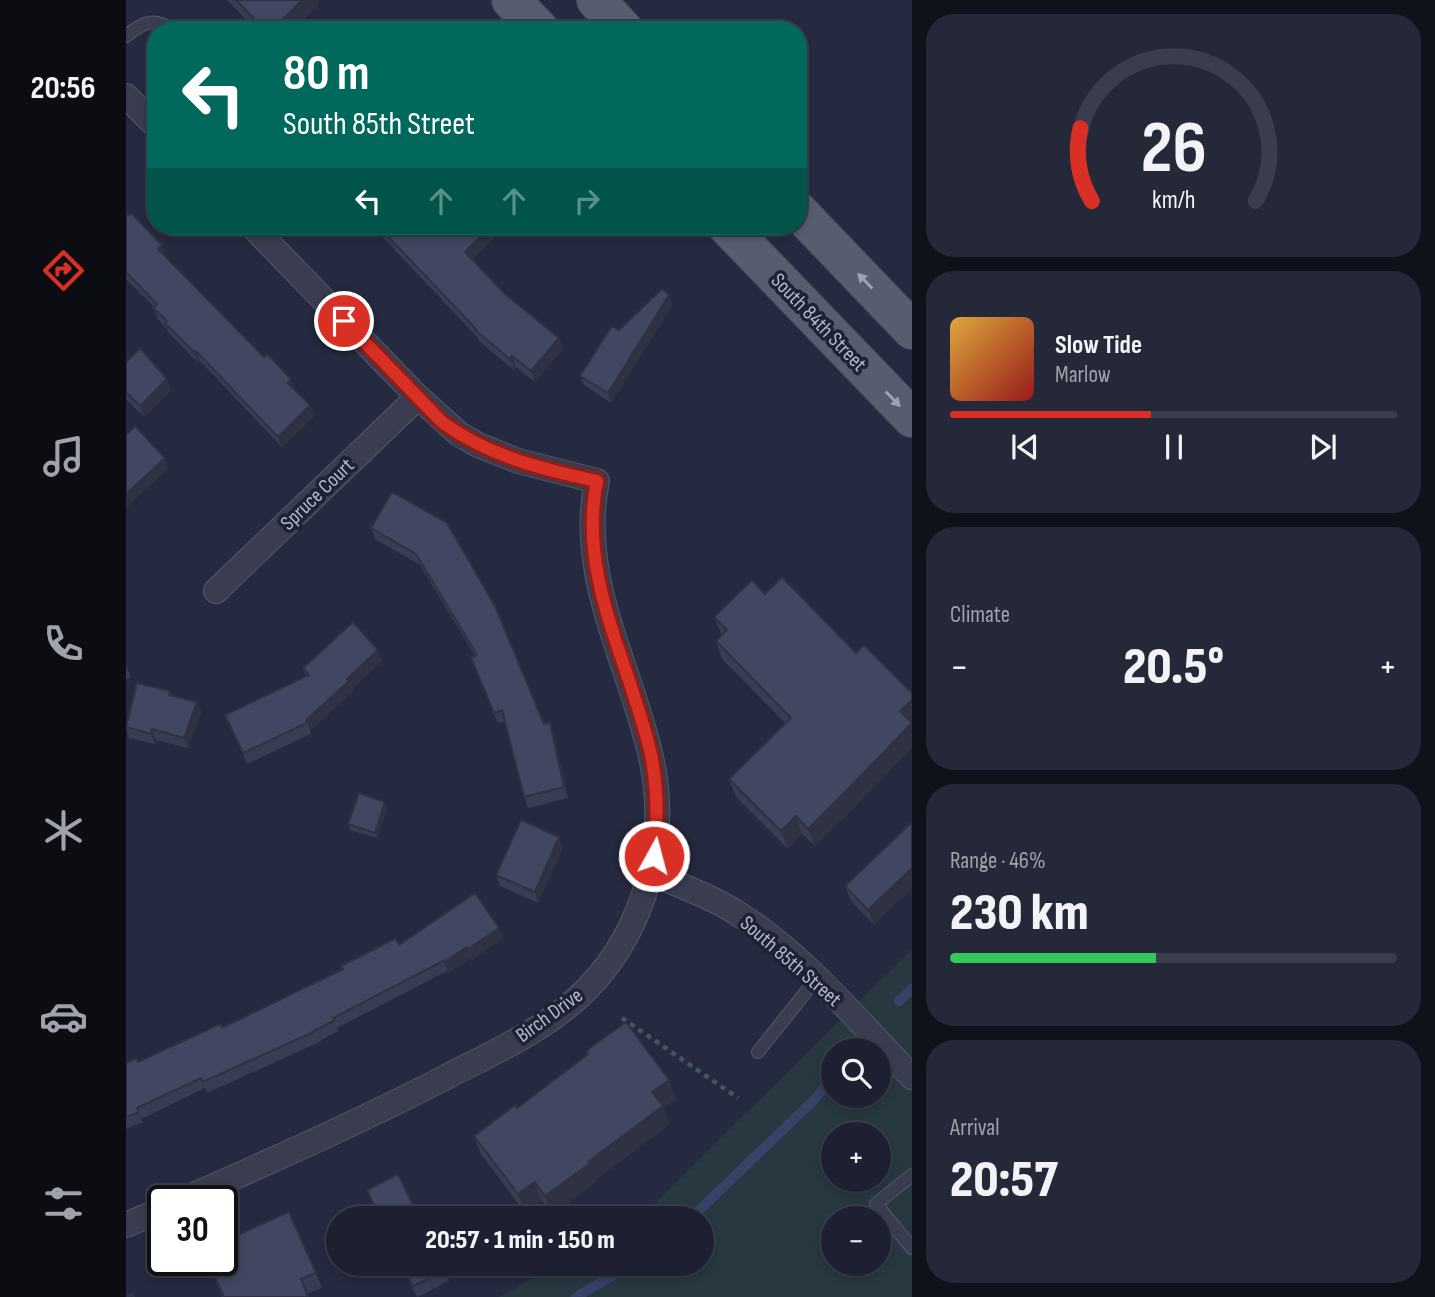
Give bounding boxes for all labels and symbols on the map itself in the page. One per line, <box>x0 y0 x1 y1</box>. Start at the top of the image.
street label: South 84th Street <box>766 268 872 377</box>
one-way arrow <box>857 273 873 290</box>
pin <box>314 291 374 351</box>
one-way arrow <box>884 390 901 407</box>
street label: Spruce Court <box>275 453 359 536</box>
position arrow <box>617 819 691 893</box>
street label: South 85th Street <box>735 911 846 1012</box>
street label: Birch Drive <box>511 983 588 1048</box>
speed limit sign: 30 <box>147 1185 238 1276</box>

